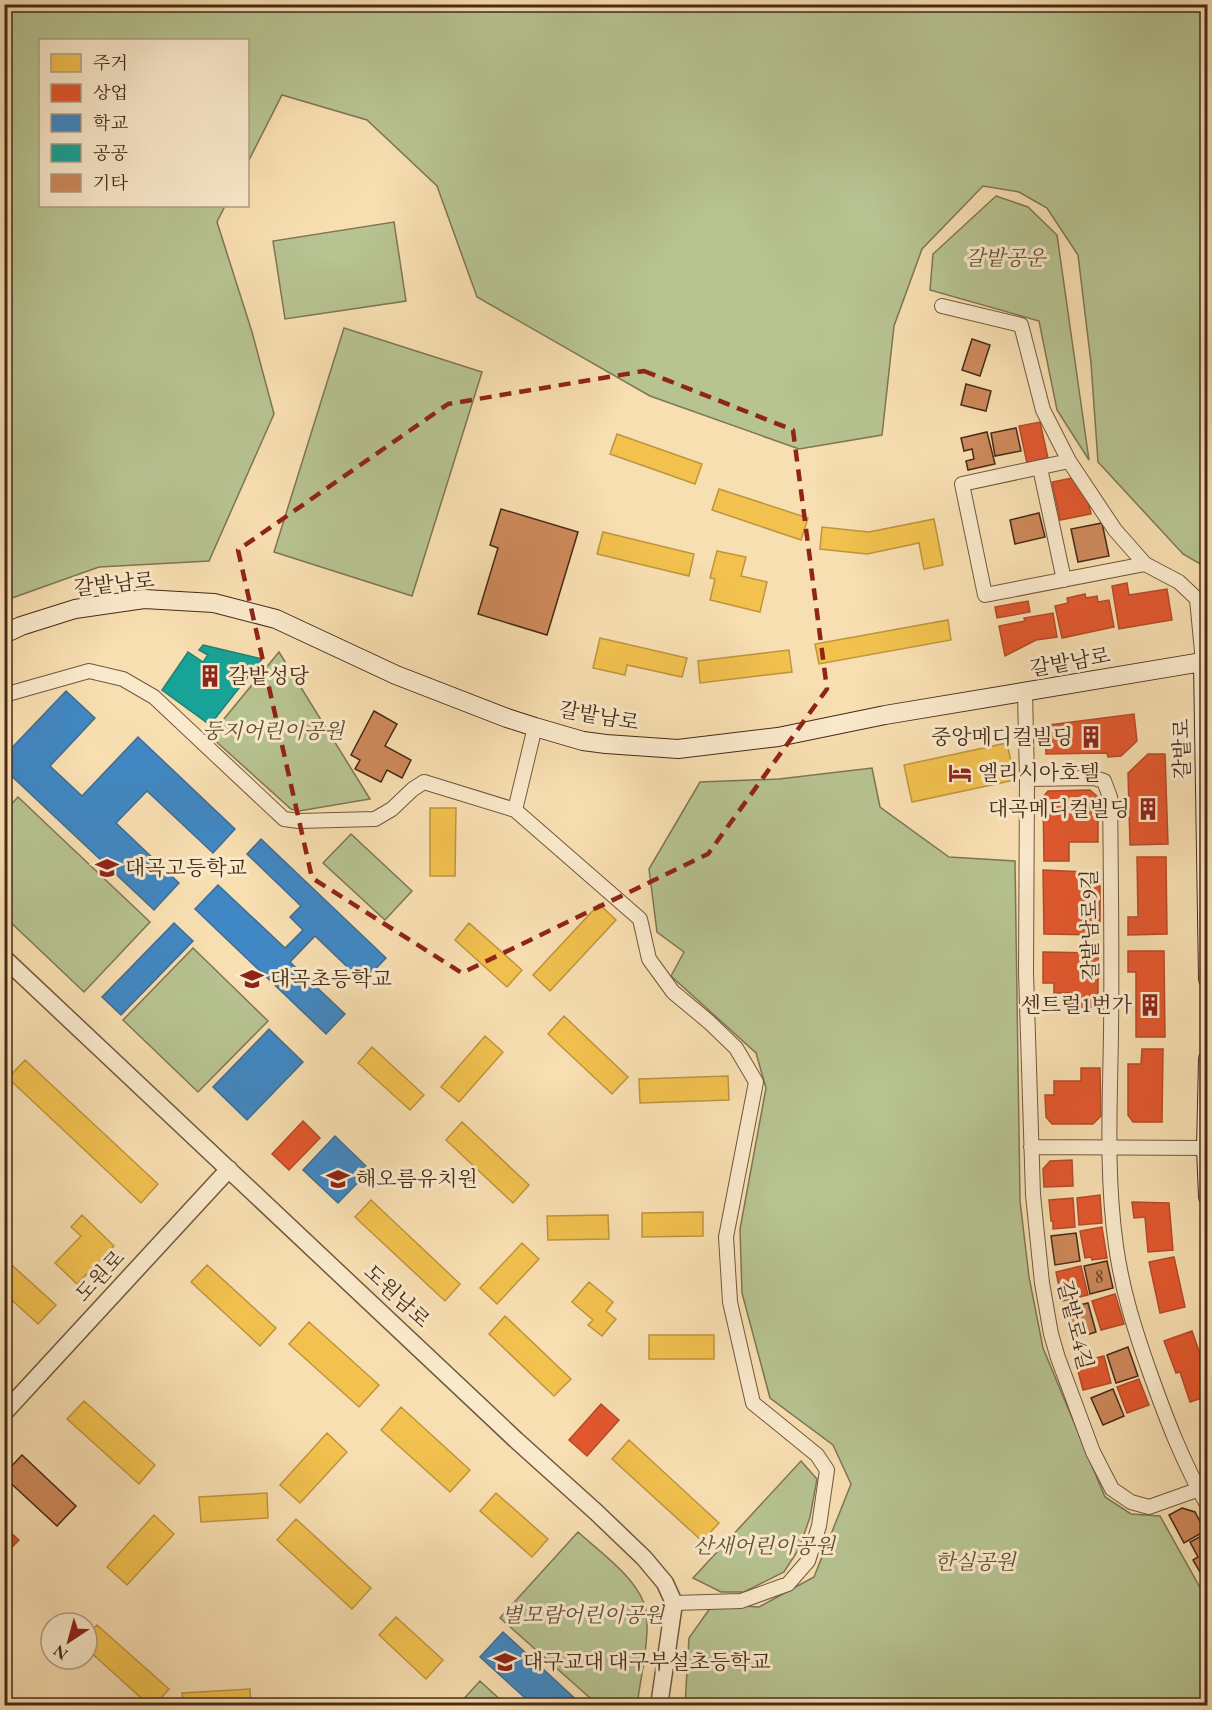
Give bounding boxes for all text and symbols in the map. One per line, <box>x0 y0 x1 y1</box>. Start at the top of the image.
legend <box>39 39 249 207</box>
text: 주거 <box>93 51 128 74</box>
text: 상업 <box>93 81 128 104</box>
text: 학교 <box>93 111 128 134</box>
text: 공공 <box>93 141 128 164</box>
text: 기타 <box>93 171 128 194</box>
park label: 갈밭공운 <box>964 244 1047 271</box>
street label: 갈밭남로 <box>72 566 156 601</box>
street label: 갈밭남로 <box>1028 641 1112 682</box>
place label: 갈밭성당 <box>228 662 310 689</box>
building icon: 갈밭성당 <box>197 663 223 689</box>
street label: 갈밭남로 <box>557 695 641 736</box>
park label: 둥지어린이공원 <box>202 717 346 744</box>
street label: 갈밭로 <box>1167 718 1196 780</box>
place label: 중앙메디컬빌딩 <box>931 723 1073 750</box>
building icon: 중앙메디컬빌딩 <box>1078 724 1104 750</box>
place label: 엘리시아호텔 <box>978 759 1100 786</box>
hotel icon: 엘리시아호텔 <box>947 760 973 786</box>
place label: 대곡메디컬빌딩 <box>988 795 1130 822</box>
building icon: 대곡메디컬빌딩 <box>1135 796 1161 822</box>
place label: 대곡고등학교 <box>125 854 247 881</box>
school or university icon: 대곡고등학교 <box>94 855 120 881</box>
street label: 갈밭남로9길 <box>1075 869 1104 981</box>
place label: 대곡초등학교 <box>270 965 392 992</box>
school or university icon: 대곡초등학교 <box>239 966 265 992</box>
place label: 센트럴1번가 <box>1020 991 1133 1018</box>
building icon: 센트럴1번가 <box>1137 992 1163 1018</box>
place label: 해오름유치원 <box>356 1165 478 1192</box>
school or university icon: 해오름유치원 <box>325 1166 351 1192</box>
street label: 도원로 <box>69 1244 130 1307</box>
street label: 도원남로 <box>358 1258 436 1333</box>
house number: 8 <box>1095 1265 1103 1288</box>
street label: 갈밭로4길 <box>1051 1277 1100 1372</box>
park label: 산새어린이공원 <box>693 1532 837 1559</box>
park label: 한실공원 <box>934 1548 1017 1575</box>
park label: 별모람어린이공원 <box>502 1601 666 1628</box>
north arrow <box>39 1611 99 1671</box>
text: N <box>49 1640 72 1665</box>
place label: 대구교대 대구부설초등학교 <box>523 1648 771 1675</box>
school or university icon: 대구교대 대구부설초등학교 <box>492 1649 518 1675</box>

